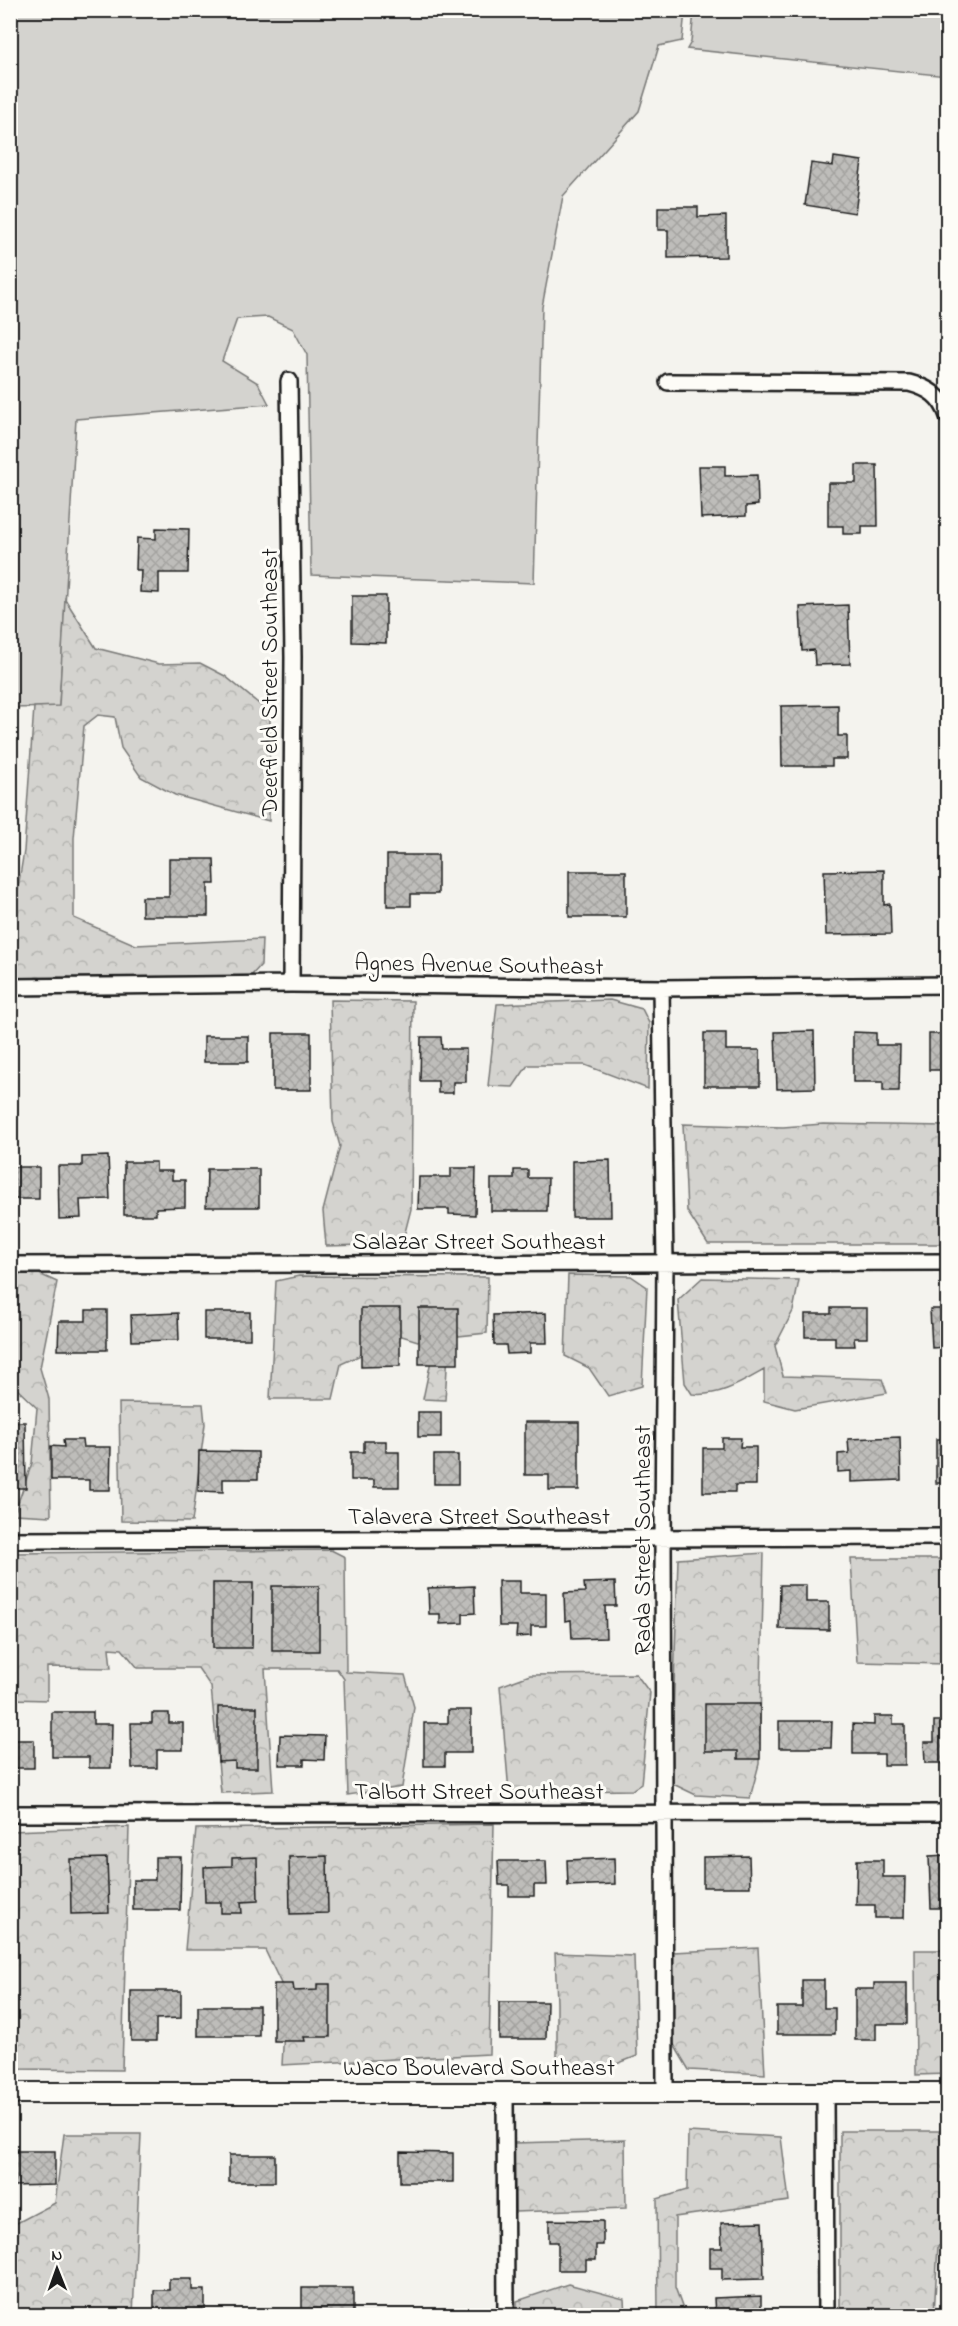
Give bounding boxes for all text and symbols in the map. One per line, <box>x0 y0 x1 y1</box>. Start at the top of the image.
street label: Deerfield Street Southeast <box>254 548 289 817</box>
street label: Agnes Avenue Southeast <box>354 947 604 986</box>
street label: Salazar Street Southeast <box>352 1226 606 1261</box>
street label: Rada Street Southeast <box>627 1425 662 1655</box>
street label: Talavera Street Southeast <box>348 1501 610 1536</box>
street label: Talbott Street Southeast <box>354 1776 604 1811</box>
street label: Waco Boulevard Southeast <box>343 2052 615 2087</box>
north arrow <box>27 2239 87 2299</box>
text: N <box>51 2244 63 2268</box>

